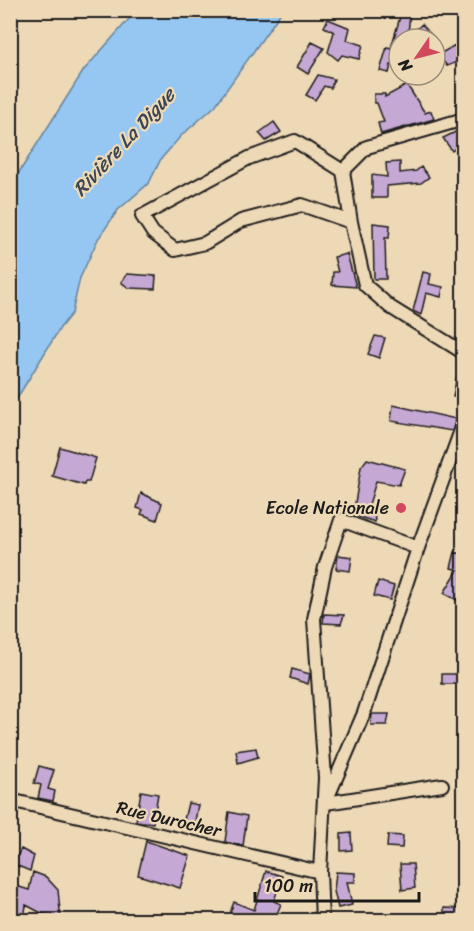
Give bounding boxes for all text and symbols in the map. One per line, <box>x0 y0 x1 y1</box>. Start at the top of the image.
north arrow <box>387 27 447 87</box>
text: N <box>390 52 421 79</box>
water label: Rivière La Digue <box>64 78 185 205</box>
place label: Ecole Nationale <box>266 492 389 524</box>
marker: Ecole Nationale <box>394 501 408 515</box>
street label: Rue Durocher <box>114 791 226 847</box>
scale bar <box>255 865 418 903</box>
text: 100 m <box>264 870 313 902</box>

